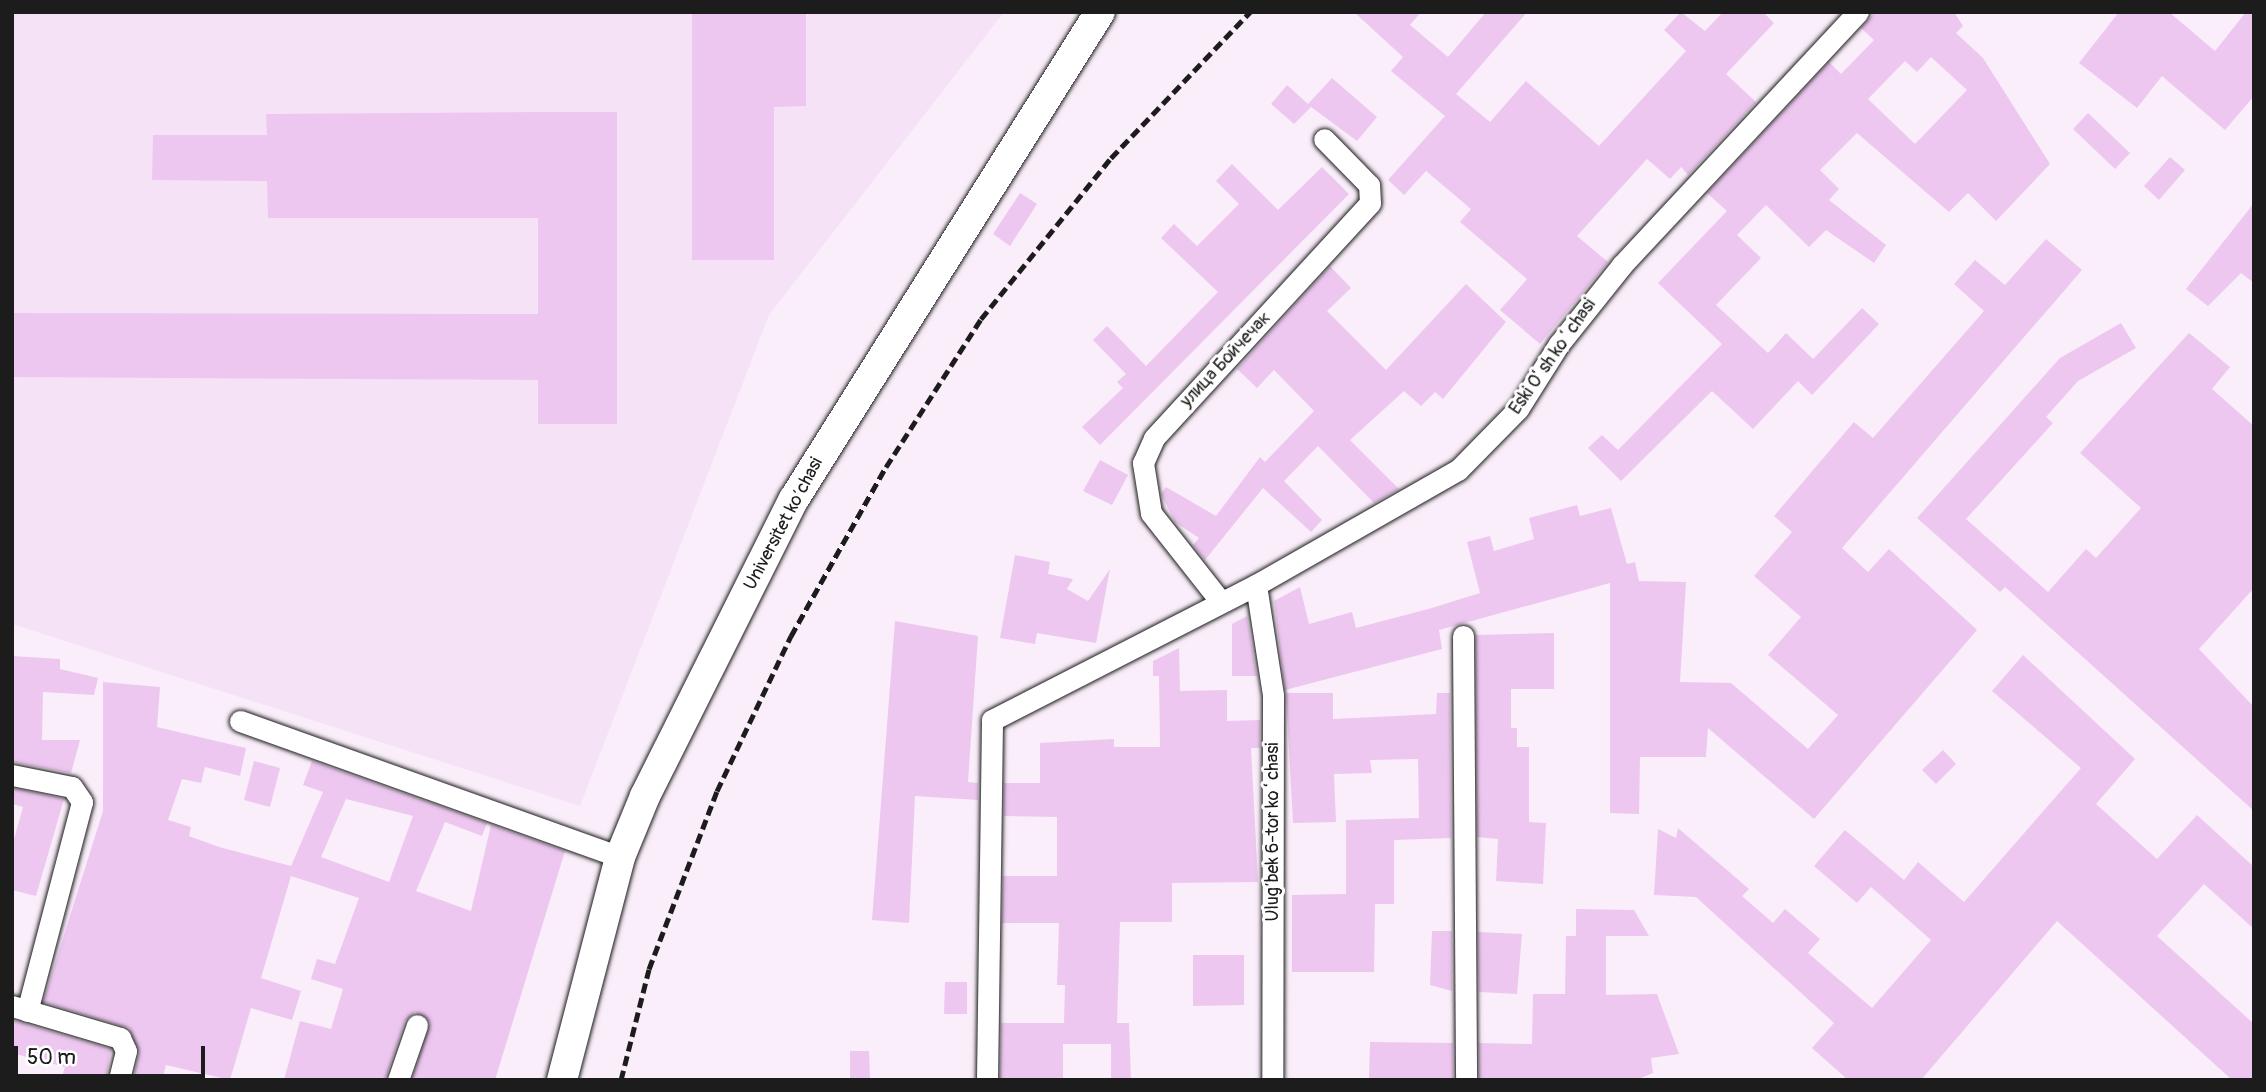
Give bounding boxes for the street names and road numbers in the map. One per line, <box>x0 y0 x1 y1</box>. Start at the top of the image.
street label: Eski Oʻsh koʻchasi <box>1505 295 1601 419</box>
street label: улица Бойчечак <box>1176 308 1276 412</box>
street label: Universitet kо‘chasi <box>740 454 828 594</box>
street label: Ulug‘bek 6-tor koʻchasi <box>1262 743 1284 921</box>

